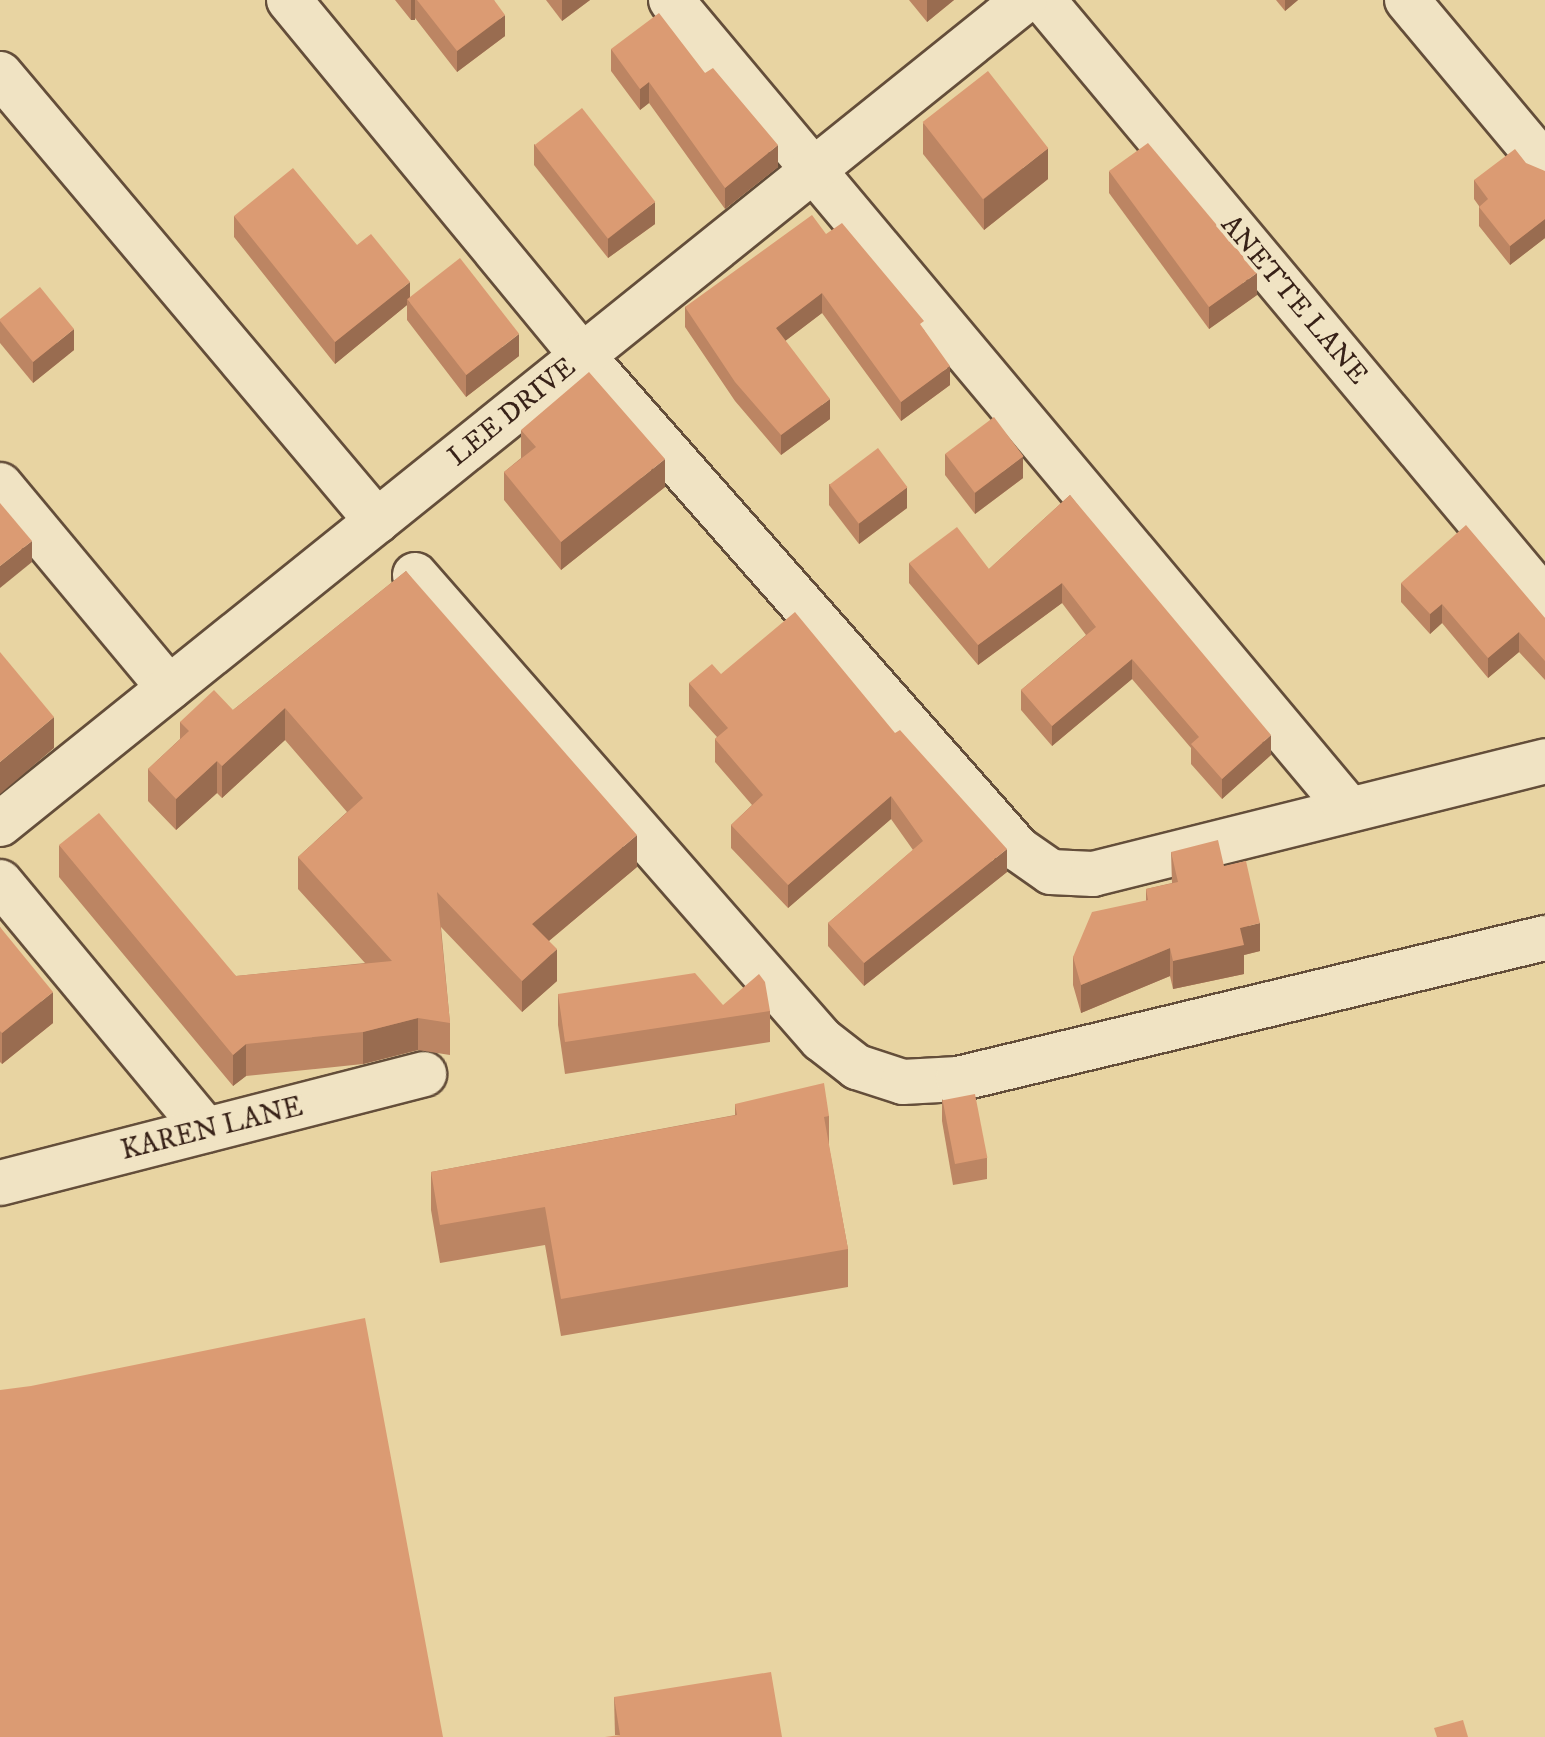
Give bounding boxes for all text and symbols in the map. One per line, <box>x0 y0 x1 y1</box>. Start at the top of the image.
street label: ANETTE LANE <box>1213 209 1375 391</box>
street label: LEE DRIVE <box>442 350 582 474</box>
street label: KAREN LANE <box>118 1090 306 1168</box>

